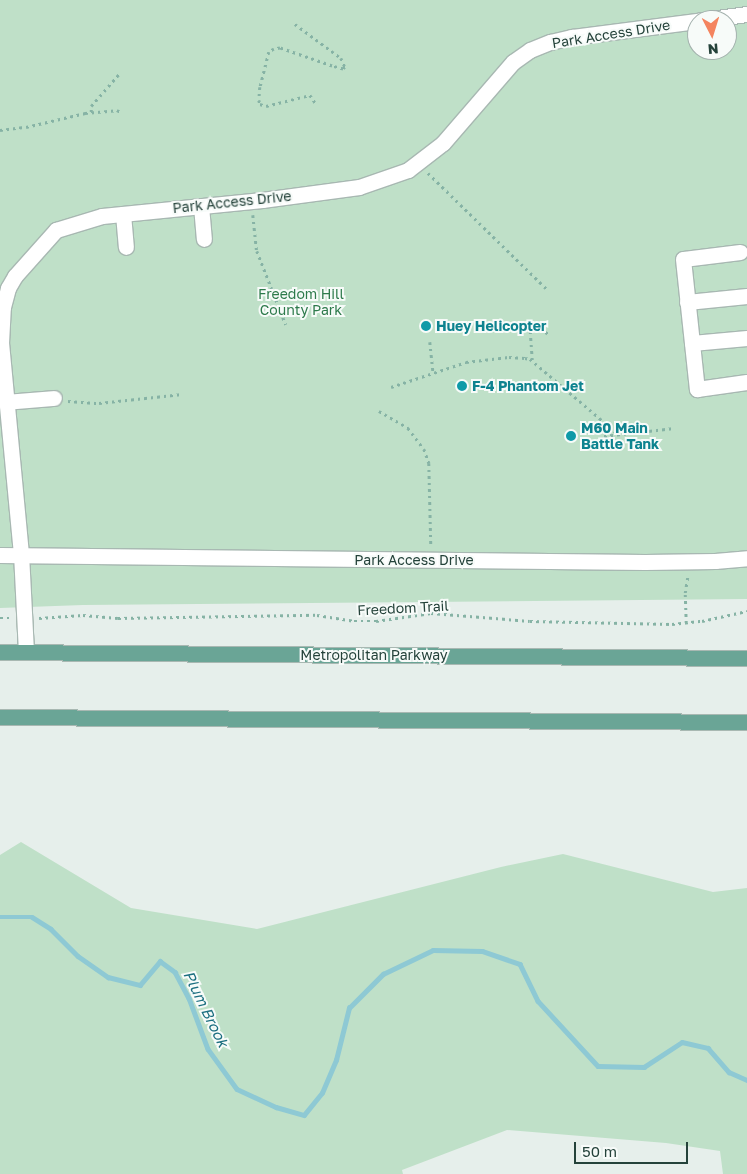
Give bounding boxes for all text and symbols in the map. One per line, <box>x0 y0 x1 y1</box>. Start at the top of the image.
north arrow <box>687 10 737 60</box>
street label: Park Access Drive <box>551 16 671 52</box>
text: N <box>707 41 719 58</box>
street label: Park Access Drive <box>172 187 292 217</box>
park label: Freedom Hill County Park <box>258 286 344 318</box>
place label: Huey Helicopter <box>436 318 547 334</box>
marker: Huey Helicopter <box>420 320 432 332</box>
place label: F-4 Phantom Jet <box>472 378 584 394</box>
marker: F-4 Phantom Jet <box>456 380 468 392</box>
place label: M60 Main Battle Tank <box>581 420 659 452</box>
marker: M60 Main Battle Tank <box>565 430 577 442</box>
street label: Park Access Drive <box>354 552 474 568</box>
street label: Freedom Trail <box>357 597 449 619</box>
street label: Metropolitan Parkway <box>300 647 448 663</box>
water label: Plum Brook <box>180 968 232 1050</box>
scale bar <box>577 1132 691 1164</box>
text: 50 m <box>582 1142 617 1160</box>

